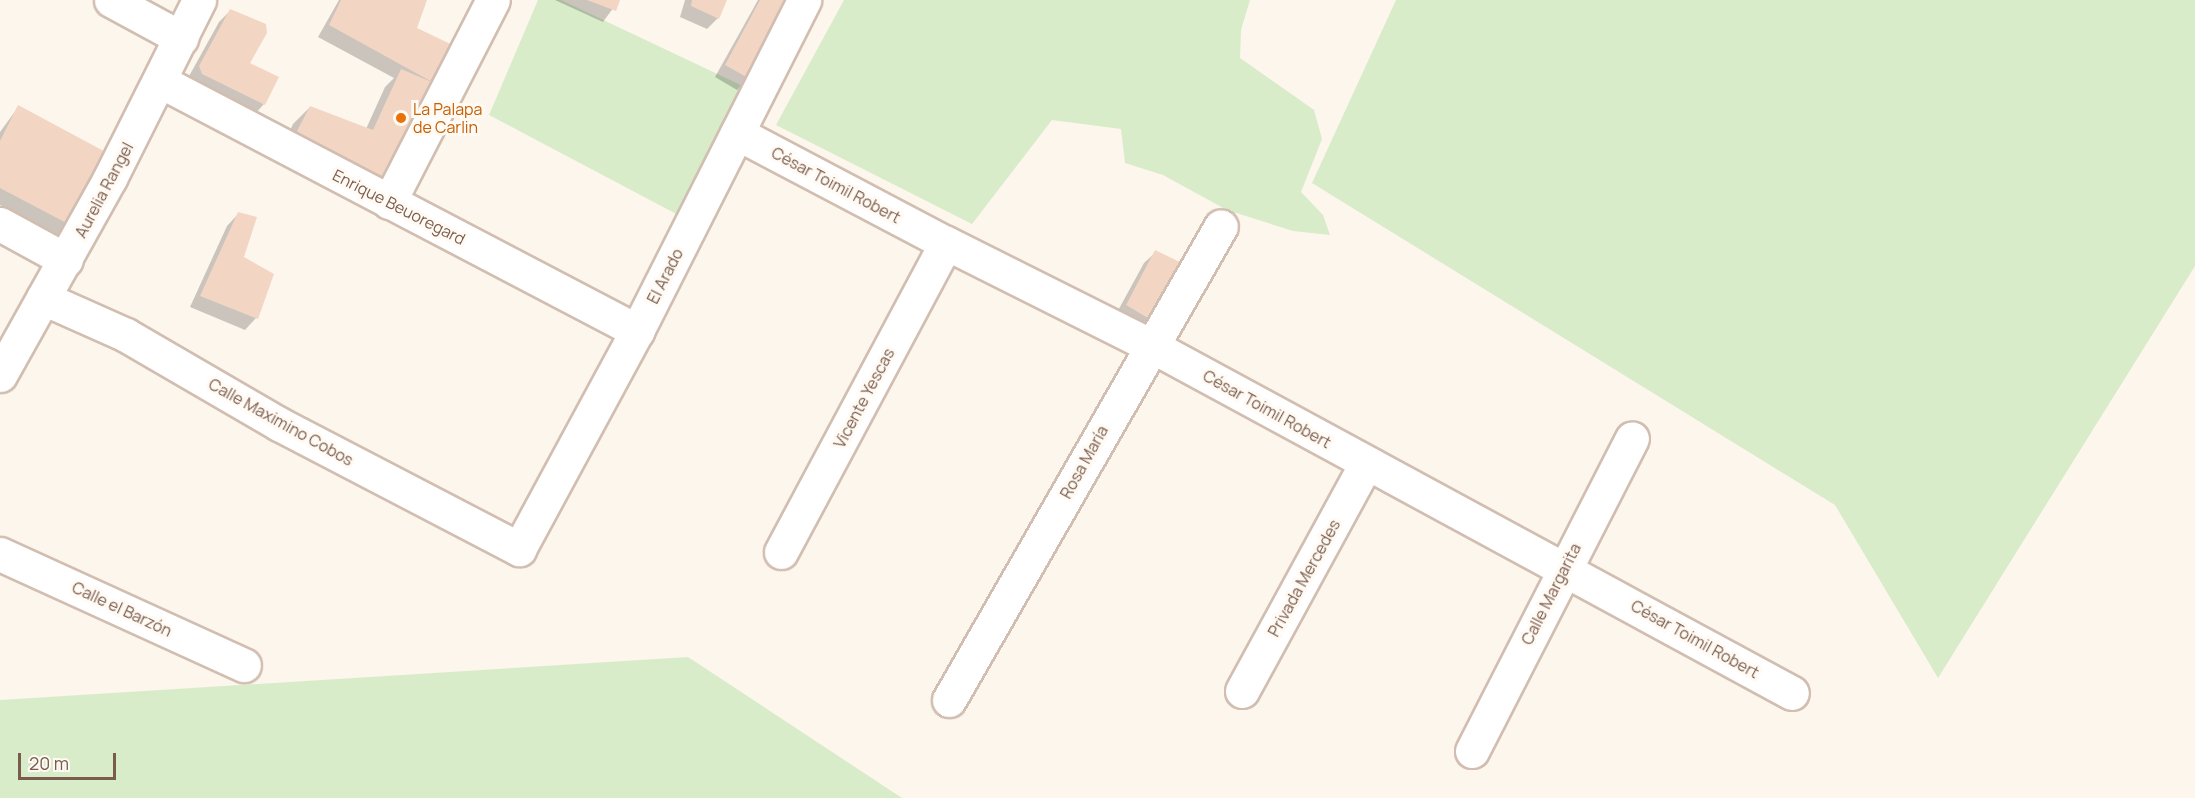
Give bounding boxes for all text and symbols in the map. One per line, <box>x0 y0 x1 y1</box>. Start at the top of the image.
place label: La Palapa de Carlin <box>413 99 482 137</box>
marker: La Palapa de Carlin <box>394 111 408 125</box>
street label: Aurelia Rangel <box>71 139 137 241</box>
street label: César Toimil Robert <box>768 143 904 227</box>
street label: Enrique Beuoregard <box>330 165 468 249</box>
street label: El Arado <box>643 245 687 307</box>
street label: Vicente Yescas <box>830 345 898 451</box>
street label: César Toimil Robert <box>1200 366 1334 452</box>
street label: Calle Maximino Cobos <box>205 374 357 470</box>
street label: Rosa María <box>1056 422 1112 502</box>
street label: Privada Mercedes <box>1264 516 1344 640</box>
street label: Calle Margarita <box>1517 540 1585 648</box>
street label: Calle el Barzón <box>69 577 175 641</box>
street label: César Toimil Robert <box>1628 596 1762 682</box>
scale bar <box>21 741 118 779</box>
text: 20 m <box>29 751 69 775</box>

